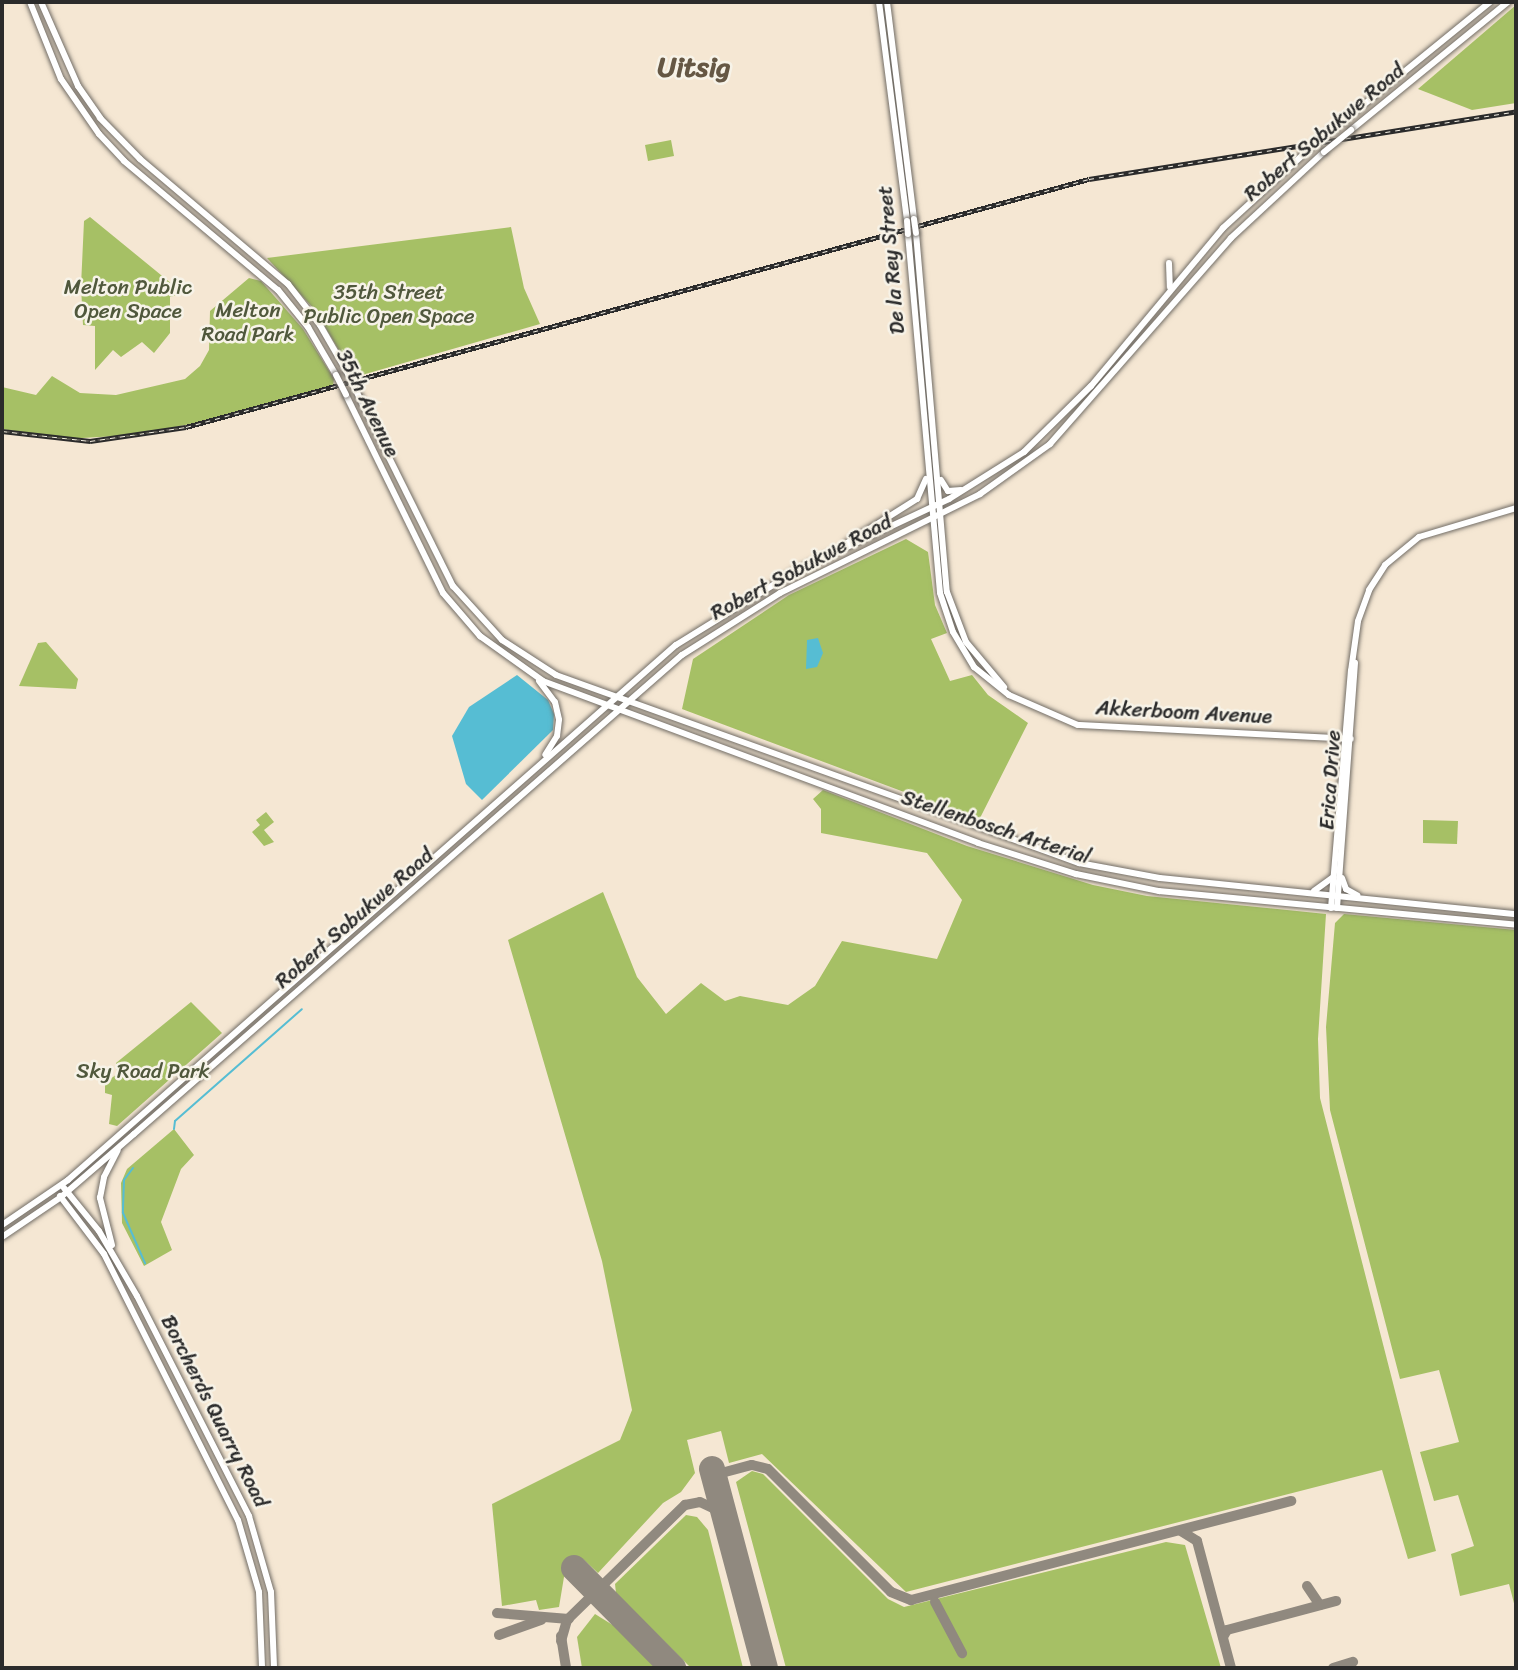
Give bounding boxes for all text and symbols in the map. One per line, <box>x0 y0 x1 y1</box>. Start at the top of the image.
district label: Uitsig <box>657 50 731 84</box>
street label: Robert Sobukwe Road <box>1239 58 1409 206</box>
street label: De la Rey Street <box>872 183 910 337</box>
park label: Melton Public Open Space <box>64 274 192 324</box>
park label: 35th Street Public Open Space <box>303 279 475 329</box>
park label: Melton Road Park <box>201 297 295 347</box>
street label: 35th Avenue <box>331 345 405 461</box>
street label: Robert Sobukwe Road <box>706 509 896 625</box>
street label: Akkerboom Avenue <box>1095 695 1273 729</box>
street label: Erica Drive <box>1314 729 1346 831</box>
street label: Stellenbosch Arterial <box>898 784 1094 870</box>
street label: Robert Sobukwe Road <box>270 842 438 994</box>
park label: Sky Road Park <box>76 1058 210 1084</box>
street label: Borcherds Quarry Road <box>156 1311 274 1511</box>

